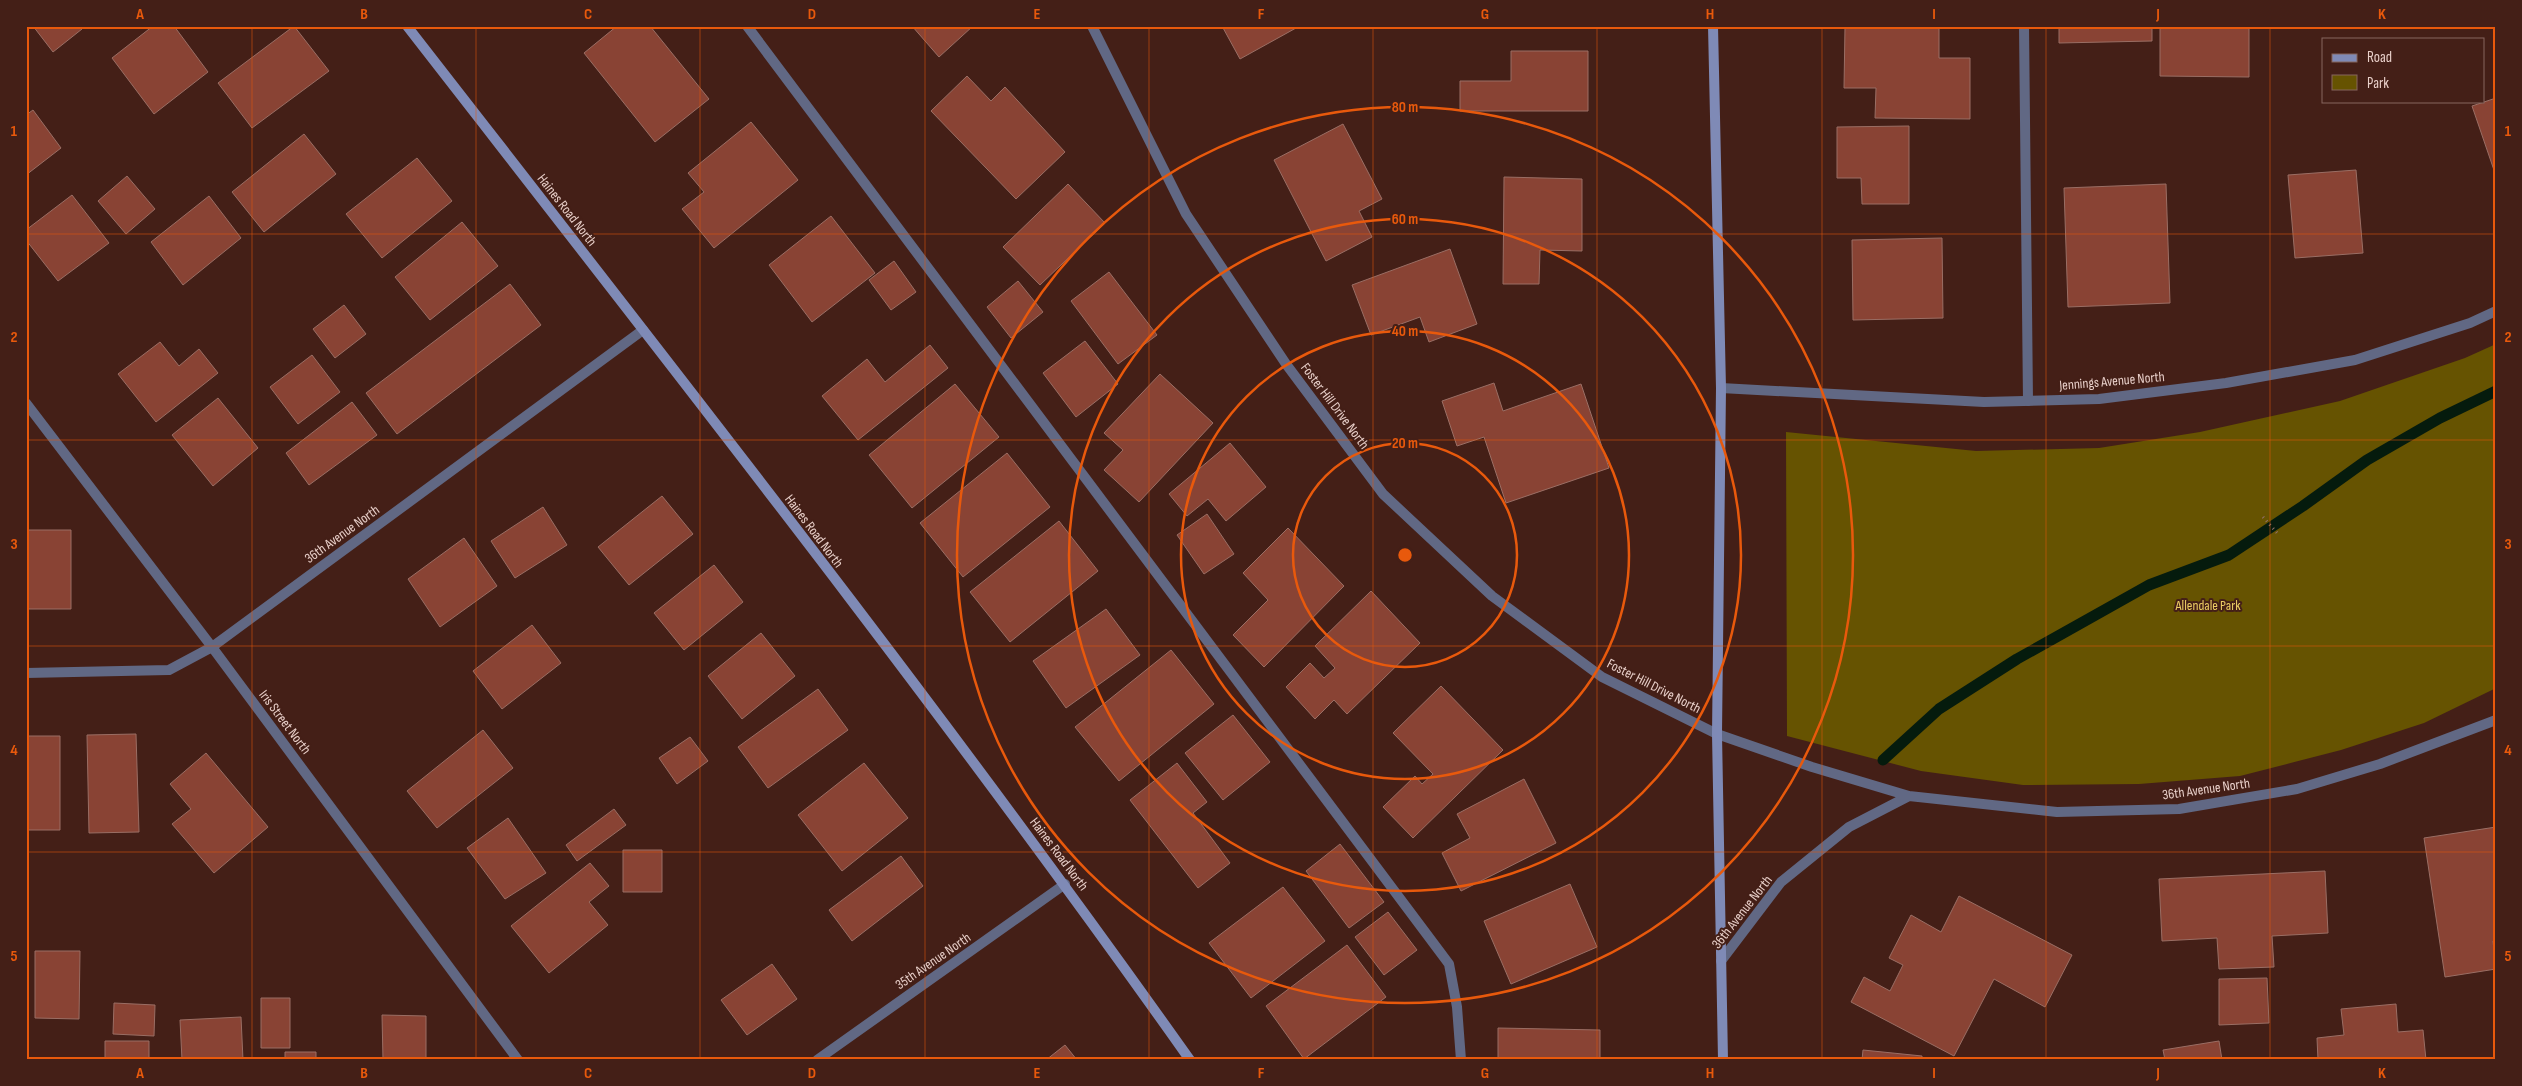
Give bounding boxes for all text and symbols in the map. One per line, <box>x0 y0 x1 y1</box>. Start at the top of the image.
text: A <box>135 5 144 24</box>
text: B <box>360 5 368 24</box>
text: C <box>584 5 592 24</box>
text: D <box>808 5 816 24</box>
text: E <box>1034 5 1041 24</box>
text: F <box>1258 5 1265 24</box>
text: G <box>1481 5 1489 24</box>
text: H <box>1706 5 1714 24</box>
text: I <box>1932 5 1936 24</box>
text: J <box>2155 5 2160 24</box>
text: K <box>2378 5 2386 24</box>
legend <box>2322 38 2484 102</box>
text: Road <box>2367 48 2392 67</box>
text: Park <box>2367 74 2389 93</box>
text: 80 m <box>1392 98 1418 117</box>
text: 1 <box>11 122 18 141</box>
text: 1 <box>2505 122 2512 141</box>
street label: Haines Road North <box>534 171 600 249</box>
text: 60 m <box>1392 210 1418 229</box>
text: 40 m <box>1392 322 1418 341</box>
text: 2 <box>10 328 18 347</box>
text: 2 <box>2504 328 2512 347</box>
street label: Foster Hill Drive North <box>1297 360 1373 452</box>
street label: Jennings Avenue North <box>2058 368 2165 394</box>
text: 20 m <box>1392 434 1418 453</box>
street label: Haines Road North <box>781 491 847 571</box>
street label: 36th Avenue North <box>301 501 383 567</box>
text: 3 <box>10 535 18 554</box>
text: 3 <box>2504 535 2512 554</box>
centre of rings <box>1396 546 1414 564</box>
park label: Allendale Park <box>2174 597 2241 614</box>
street label: Foster Hill Drive North <box>1604 655 1704 717</box>
street label: Iris Street North <box>255 687 315 757</box>
text: 4 <box>10 741 18 760</box>
text: 4 <box>2504 741 2512 760</box>
street label: 36th Avenue North <box>2161 774 2251 804</box>
street label: Haines Road North <box>1026 814 1092 894</box>
street label: 36th Avenue North <box>1708 872 1776 952</box>
street label: 35th Avenue North <box>892 929 974 993</box>
text: 5 <box>10 947 18 966</box>
text: 5 <box>2504 947 2512 966</box>
text: A <box>135 1064 144 1083</box>
text: B <box>360 1064 368 1083</box>
text: C <box>584 1064 592 1083</box>
text: D <box>808 1064 816 1083</box>
text: E <box>1034 1064 1041 1083</box>
text: F <box>1258 1064 1265 1083</box>
text: G <box>1481 1064 1489 1083</box>
text: H <box>1706 1064 1714 1083</box>
text: I <box>1932 1064 1936 1083</box>
text: J <box>2155 1064 2160 1083</box>
text: K <box>2378 1064 2386 1083</box>

